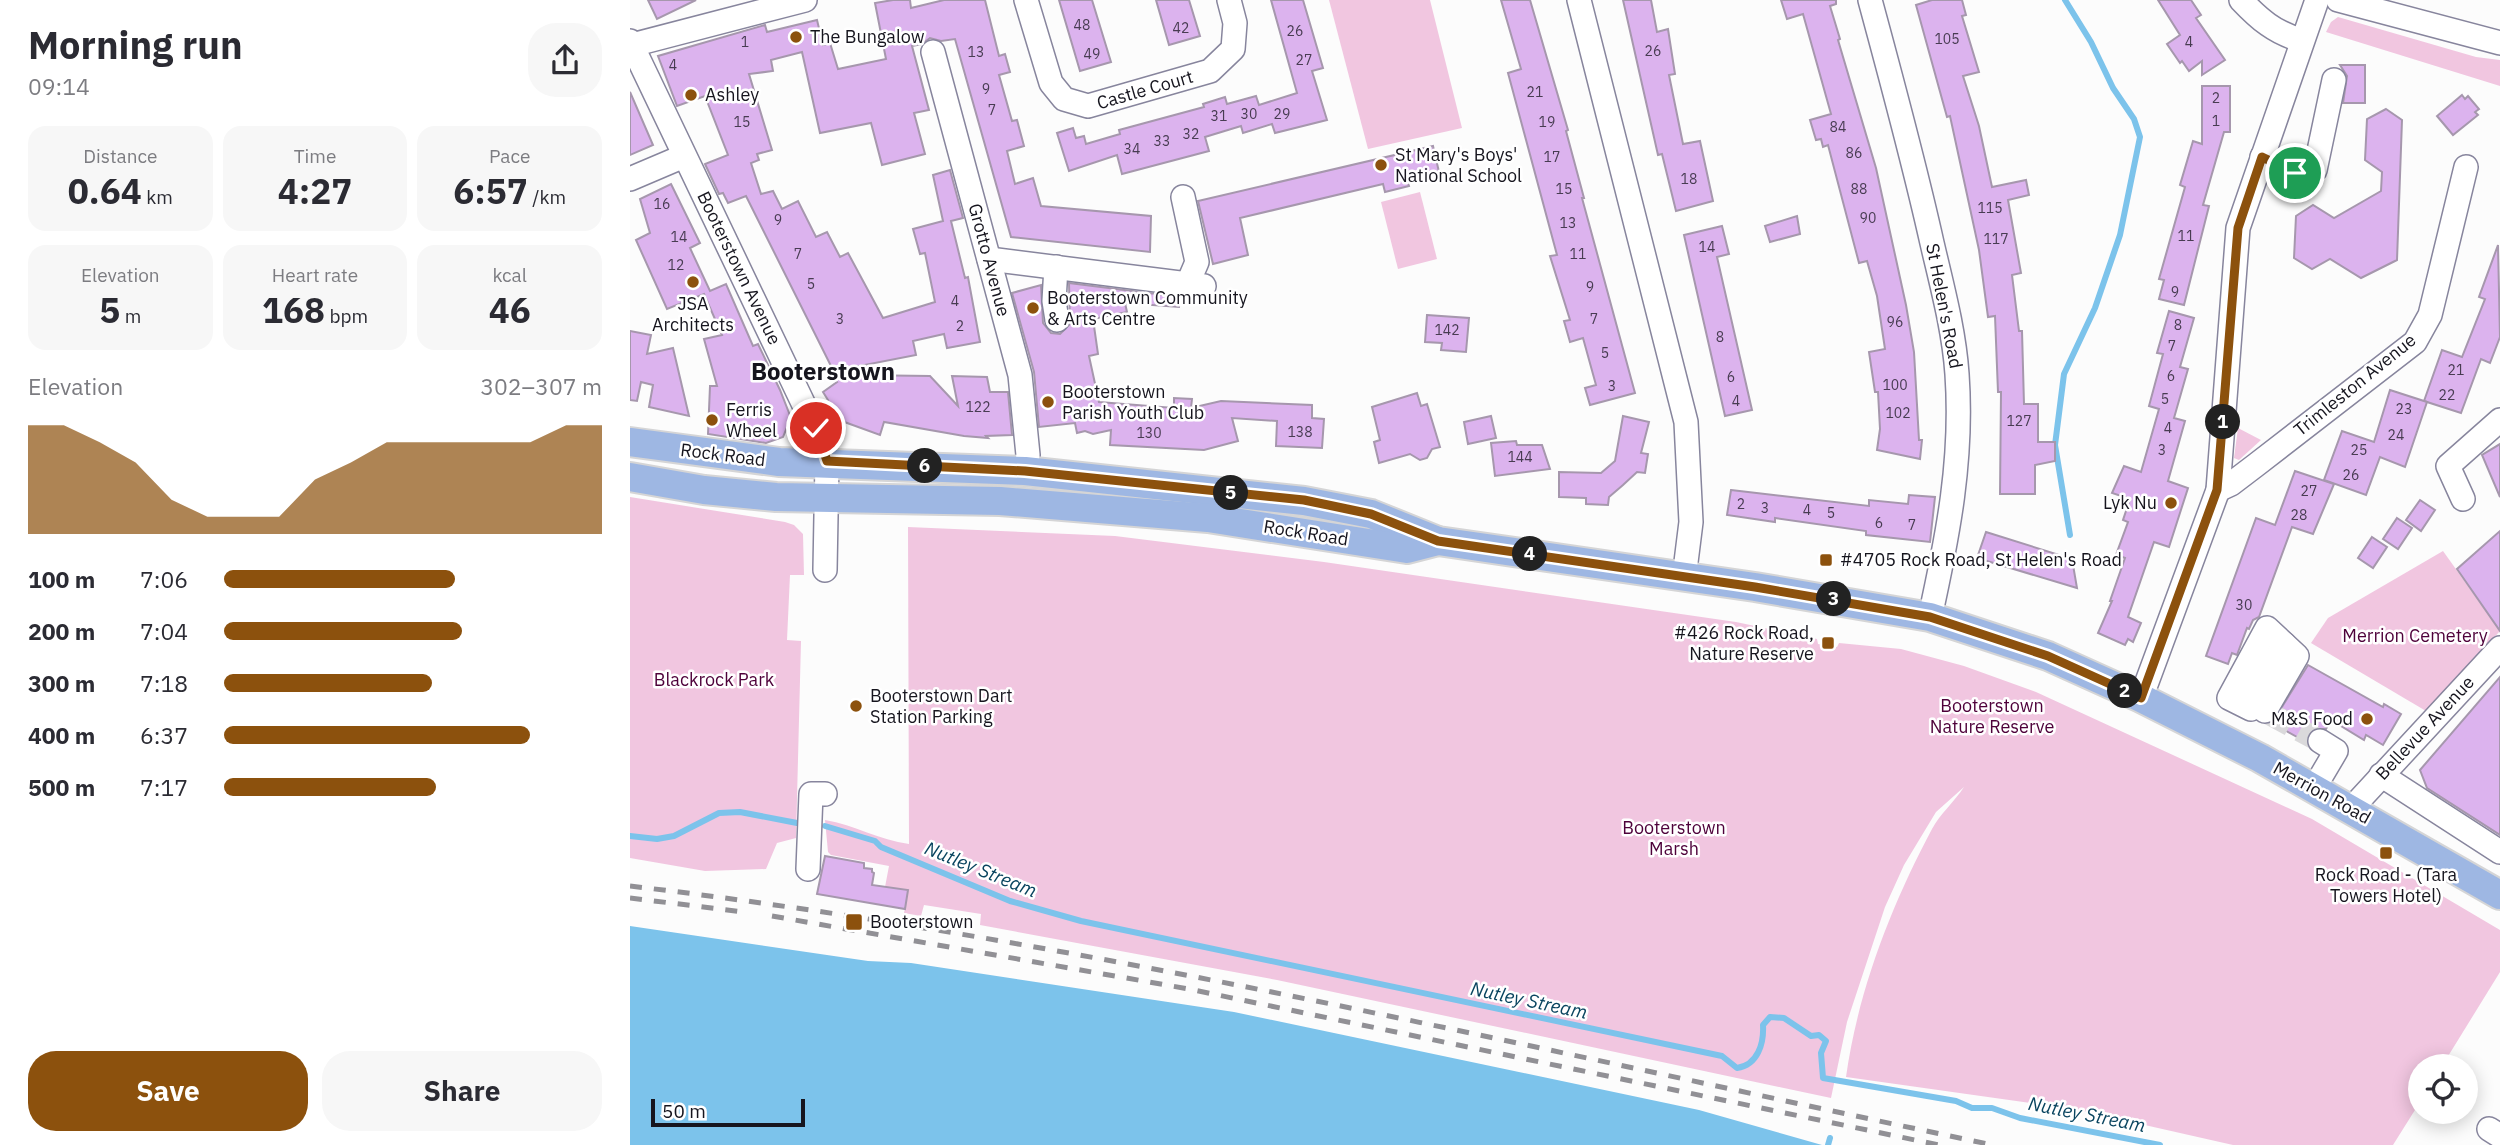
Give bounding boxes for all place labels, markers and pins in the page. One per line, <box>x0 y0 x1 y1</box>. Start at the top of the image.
place label: The Bungalow <box>810 25 925 48</box>
marker: The Bungalow <box>788 29 804 45</box>
place label: Ashley <box>705 83 759 106</box>
marker: Ashley <box>683 87 699 103</box>
place label: St Mary's Boys' National School <box>1395 143 1522 187</box>
pin <box>2265 143 2325 203</box>
marker: St Mary's Boys' National School <box>1373 157 1389 173</box>
marker: JSA Architects <box>685 274 701 290</box>
place label: Booterstown Community & Arts Centre <box>1047 286 1248 330</box>
place label: JSA Architects <box>652 292 734 336</box>
marker: Booterstown Community & Arts Centre <box>1025 300 1041 316</box>
place label: Booterstown Parish Youth Club <box>1062 380 1204 424</box>
marker: Booterstown Parish Youth Club <box>1040 394 1056 410</box>
place label: Ferris Wheel <box>726 398 777 442</box>
pin <box>786 398 846 458</box>
pin: 1 <box>2206 404 2240 440</box>
marker: Ferris Wheel <box>704 412 720 428</box>
pin: 6 <box>908 448 942 484</box>
pin: 5 <box>1214 476 1248 510</box>
place label: Lyk Nu <box>2103 491 2157 514</box>
marker: Lyk Nu <box>2163 495 2179 511</box>
pin: 4 <box>1513 536 1548 572</box>
place label: #4705 Rock Road, St Helen's Road <box>1840 548 2122 571</box>
marker: #4705 Rock Road, St Helen's Road <box>1818 552 1834 568</box>
pin: 3 <box>1816 582 1852 616</box>
place label: #426 Rock Road, Nature Reserve <box>1674 621 1814 665</box>
marker: #426 Rock Road, Nature Reserve <box>1820 635 1836 651</box>
pin: 2 <box>2108 674 2142 708</box>
place label: Booterstown Dart Station Parking <box>870 684 1013 728</box>
marker: Booterstown Dart Station Parking <box>848 698 864 714</box>
place label: M&S Food <box>2271 707 2353 730</box>
marker: M&S Food <box>2359 711 2375 727</box>
marker: Rock Road - (Tara Towers Hotel) <box>2378 845 2394 861</box>
place label: Rock Road - (Tara Towers Hotel) <box>2315 863 2458 907</box>
place label: Booterstown <box>870 910 974 933</box>
marker: Booterstown <box>844 912 864 932</box>

